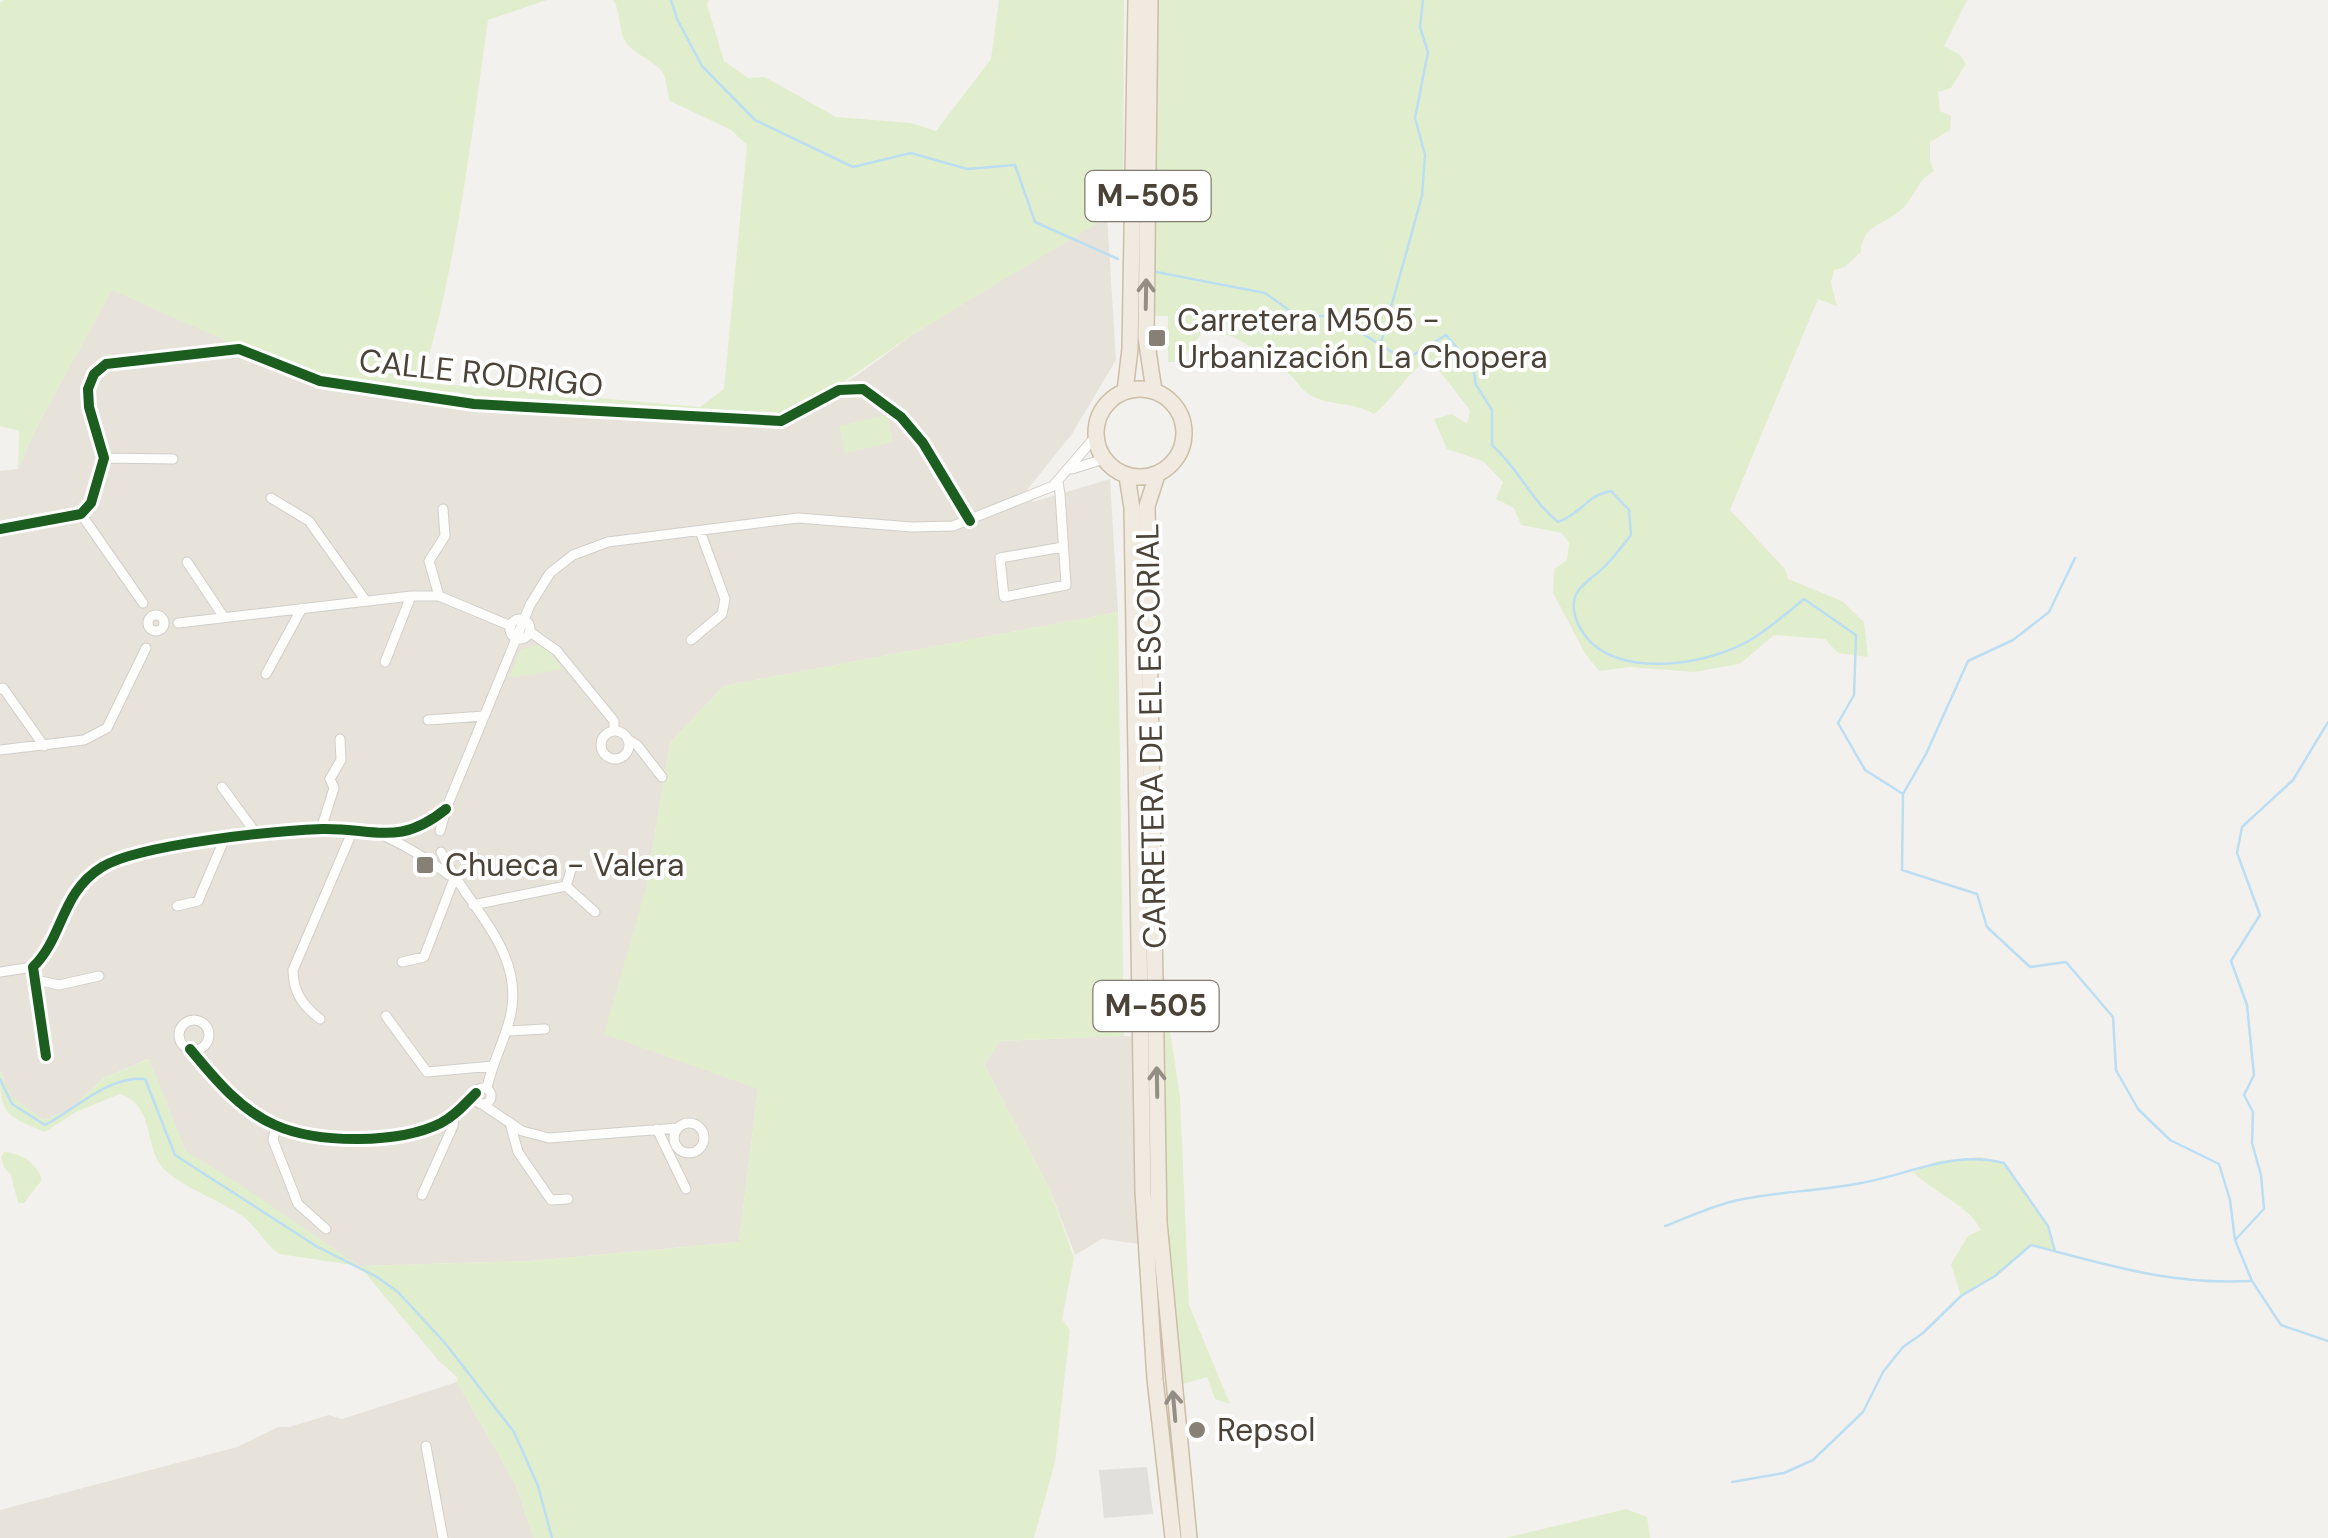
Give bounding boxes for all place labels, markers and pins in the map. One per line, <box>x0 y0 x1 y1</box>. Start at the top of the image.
place label: Carretera M505 - Urbanización La Chopera <box>1177 299 1548 378</box>
marker: Carretera M505 - Urbanización La Chopera <box>1146 327 1168 349</box>
place label: Chueca - Valera <box>445 844 685 886</box>
marker: Chueca - Valera <box>414 854 436 876</box>
place label: Repsol <box>1217 1409 1315 1451</box>
marker: Repsol <box>1186 1419 1208 1441</box>

